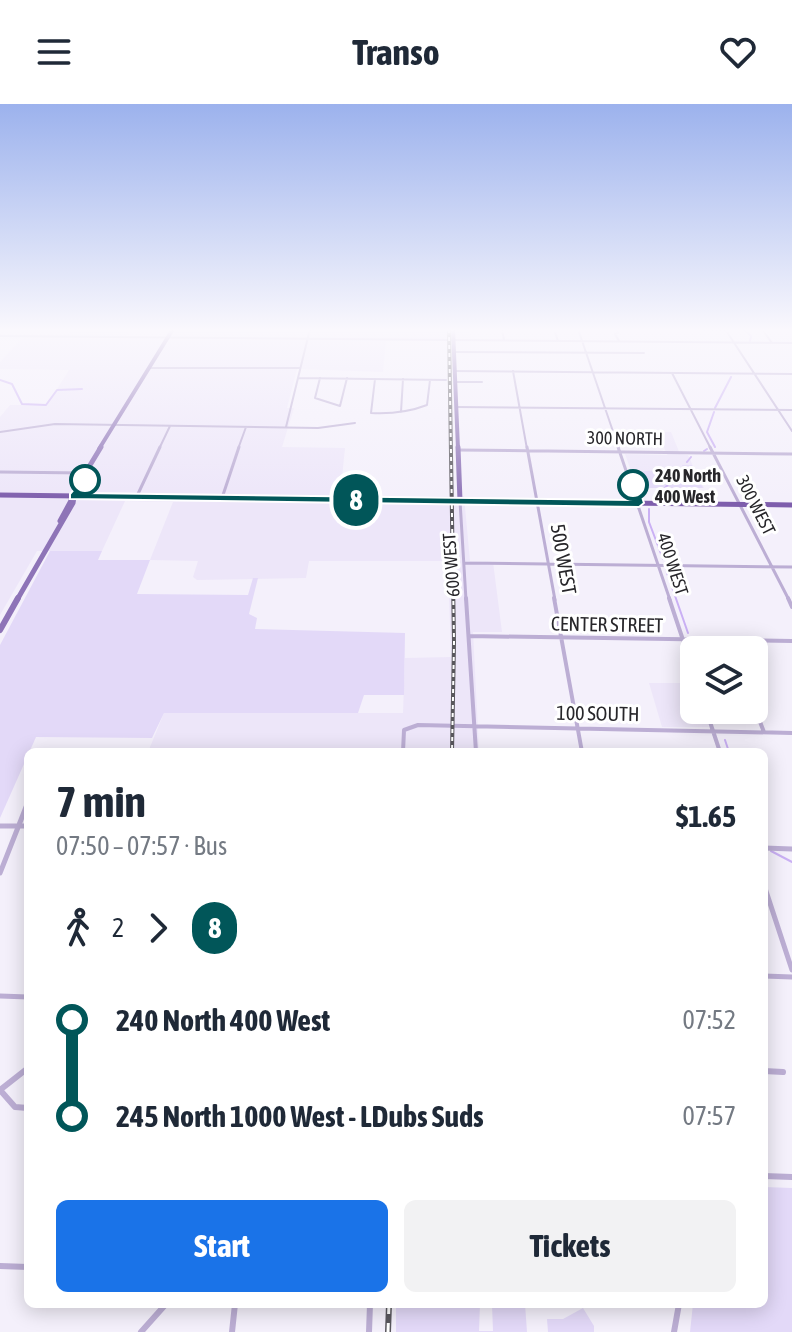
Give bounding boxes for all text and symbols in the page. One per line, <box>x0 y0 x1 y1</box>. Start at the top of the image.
icon: menu <box>32 30 76 74</box>
icon: heart <box>716 30 760 74</box>
text: Transo <box>352 31 440 73</box>
street label: 300 NORTH <box>587 427 663 449</box>
unlabelled marker <box>70 465 100 495</box>
place label: 240 North 400 West <box>654 465 721 507</box>
marker: 240 North 400 West <box>618 470 648 500</box>
street label: 300 WEST <box>732 472 780 538</box>
line badge: 8 <box>330 474 382 526</box>
text: 8 <box>349 484 363 516</box>
street label: 500 WEST <box>546 522 582 596</box>
street label: 400 WEST <box>653 530 693 598</box>
street label: 600 WEST <box>438 532 464 598</box>
street label: CENTER STREET <box>551 612 664 636</box>
map controls <box>680 636 768 724</box>
button: layers <box>680 636 768 724</box>
street label: 100 SOUTH <box>556 701 640 725</box>
text: 7 min <box>56 776 146 826</box>
text: $1.65 <box>676 799 736 833</box>
text: 07:50 – 07:57 · Bus <box>56 831 227 861</box>
icon: walk <box>56 906 100 950</box>
icon: forward <box>136 906 180 950</box>
text: 8 <box>208 912 221 944</box>
text: 2 <box>112 913 124 943</box>
text: 240 North 400 West <box>116 1003 330 1037</box>
text: 07:52 <box>682 1005 736 1035</box>
text: 245 North 1000 West - LDubs Suds <box>116 1099 484 1133</box>
text: 07:57 <box>682 1101 736 1131</box>
button: Start <box>56 1200 388 1292</box>
button: Tickets <box>404 1200 736 1292</box>

